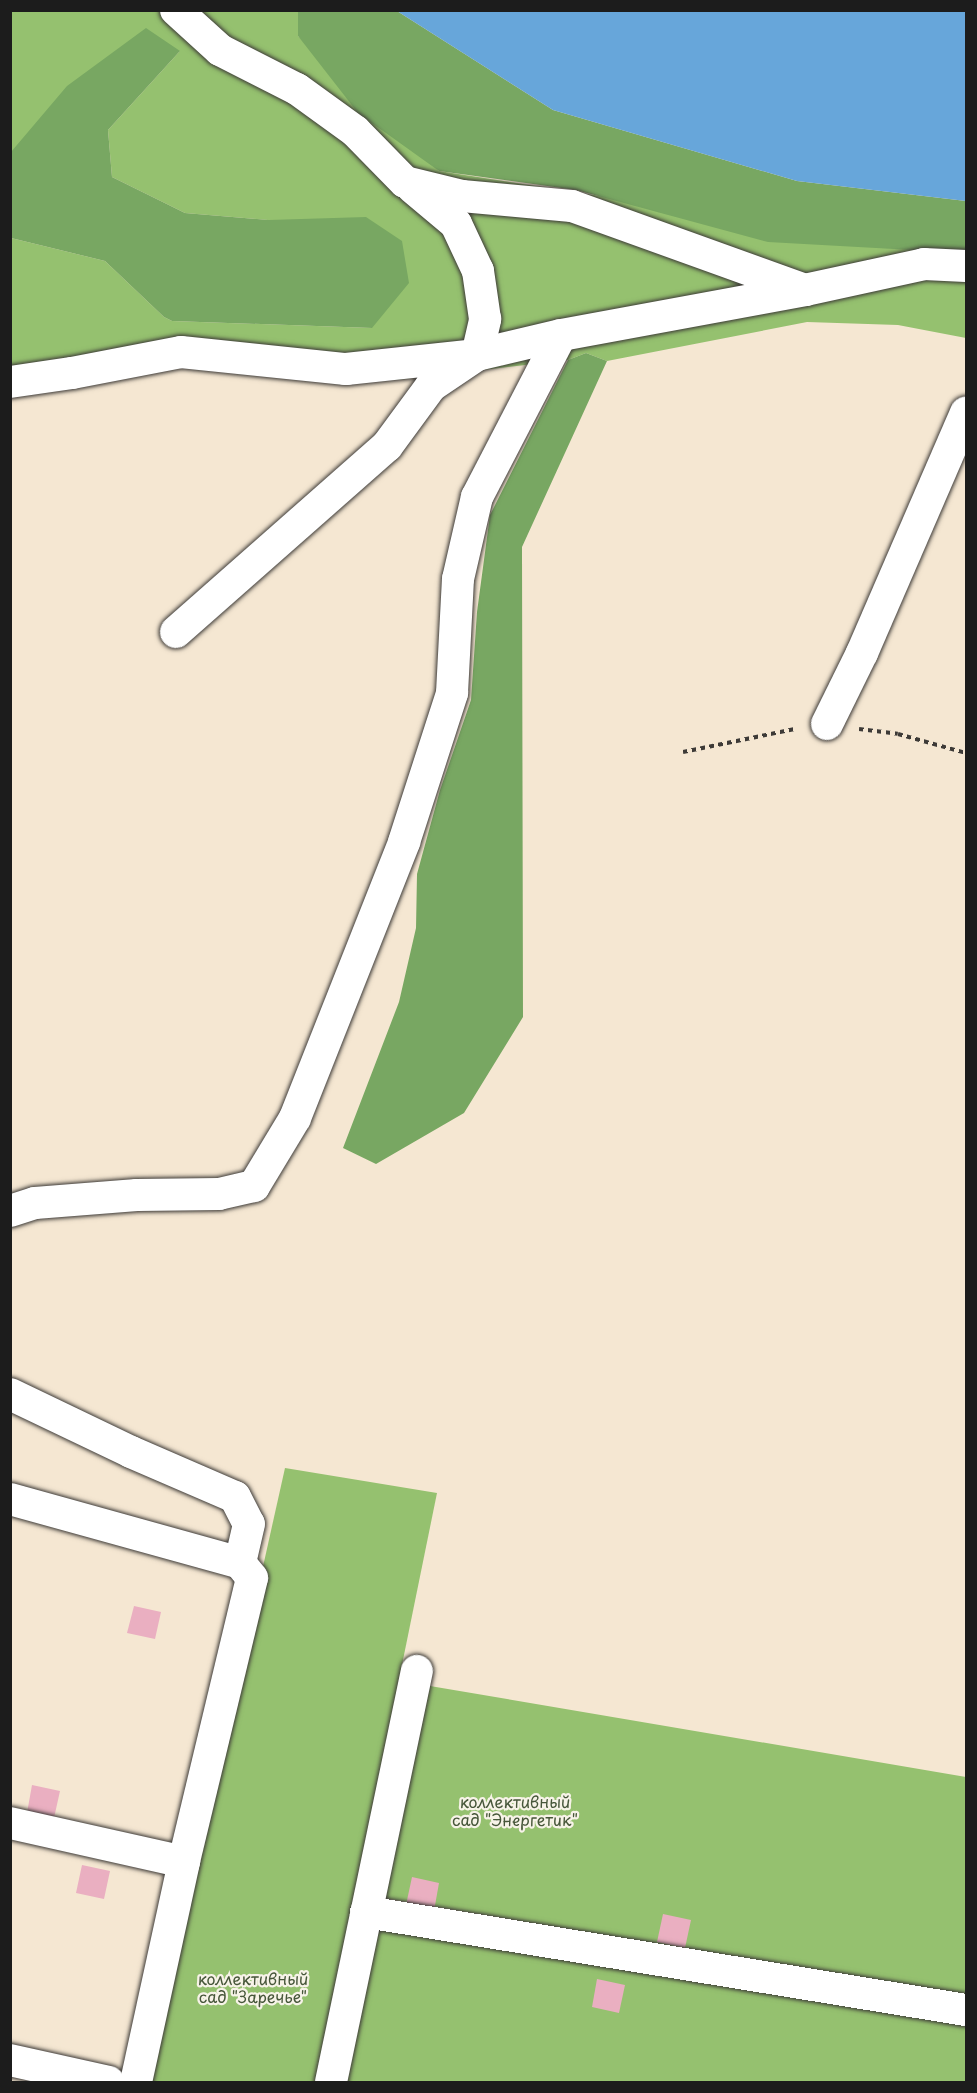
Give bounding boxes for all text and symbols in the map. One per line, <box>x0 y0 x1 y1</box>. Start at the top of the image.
park label: коллективный сад "Энергетик" <box>452 1791 578 1829</box>
park label: коллективный сад "Заречье" <box>198 1968 308 2006</box>

